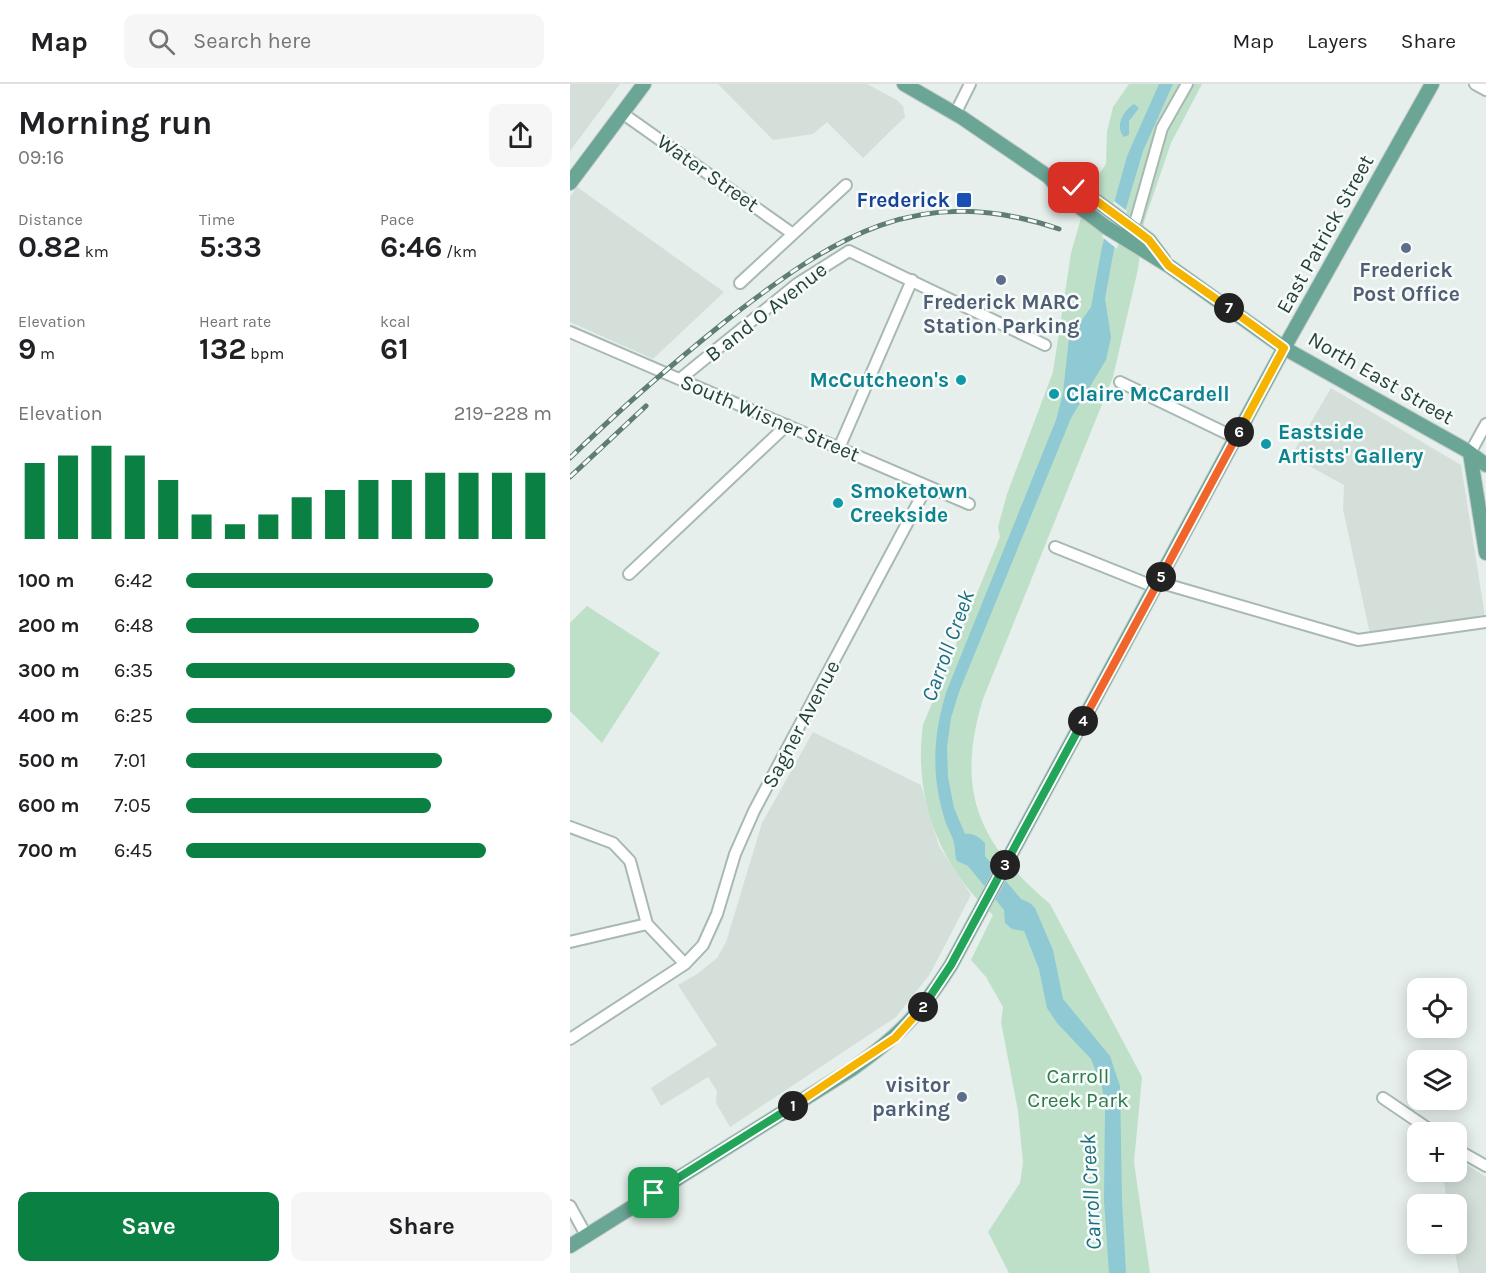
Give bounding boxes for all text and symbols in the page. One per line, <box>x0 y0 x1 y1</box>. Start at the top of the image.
search box <box>124 14 544 68</box>
text: Map <box>30 25 88 58</box>
icon: search <box>145 25 178 58</box>
text: Search here <box>193 28 311 54</box>
text: Map <box>1232 29 1274 53</box>
text: Layers <box>1307 29 1368 53</box>
text: Share <box>1401 29 1456 53</box>
text: Morning run <box>18 104 212 142</box>
button: share <box>489 104 552 167</box>
street label: Water Street <box>653 129 764 217</box>
text: 09:16 <box>18 146 64 169</box>
street label: East Patrick Street <box>1271 150 1379 317</box>
pin <box>1048 162 1099 213</box>
icon: check <box>1057 171 1090 204</box>
place label: Frederick <box>856 188 951 212</box>
marker: Frederick <box>955 191 973 209</box>
text: Distance <box>18 210 83 229</box>
text: Time <box>199 210 235 229</box>
text: Pace <box>380 210 414 229</box>
text: 0.82 <box>18 229 81 265</box>
text: 5:33 <box>199 229 262 265</box>
text: 6:46 <box>380 229 442 265</box>
marker: Frederick Post Office <box>1399 241 1413 255</box>
text: km <box>81 242 109 261</box>
text: /km <box>442 242 477 261</box>
street label: B and O Avenue <box>701 257 831 367</box>
place label: Frederick Post Office <box>1352 258 1460 306</box>
marker: Frederick MARC Station Parking <box>994 273 1008 287</box>
place label: Frederick MARC Station Parking <box>922 290 1080 338</box>
pin: 7 <box>1214 293 1244 323</box>
text: 7 <box>1225 298 1233 317</box>
text: Elevation <box>18 312 86 331</box>
text: Heart rate <box>199 312 271 331</box>
text: kcal <box>380 312 411 331</box>
street label: North East Street <box>1304 327 1458 429</box>
text: 9 <box>18 331 36 367</box>
text: 132 <box>199 331 247 367</box>
text: 61 <box>380 331 409 367</box>
text: m <box>36 344 55 363</box>
text: bpm <box>247 344 284 363</box>
place label: McCutcheon's <box>810 368 949 392</box>
street label: South Wisner Street <box>677 369 863 467</box>
marker: McCutcheon's <box>954 373 968 387</box>
place label: Claire McCardell <box>1066 382 1230 406</box>
marker: Claire McCardell <box>1047 387 1061 401</box>
text: Elevation <box>18 402 103 425</box>
text: 219–228 m <box>454 402 552 425</box>
pin: 6 <box>1224 417 1254 447</box>
place label: Eastside Artists' Gallery <box>1278 420 1424 468</box>
text: 6 <box>1234 422 1244 441</box>
marker: Eastside Artists' Gallery <box>1259 437 1273 451</box>
place label: Smoketown Creekside <box>850 479 968 527</box>
marker: Smoketown Creekside <box>831 496 845 510</box>
pin: 5 <box>1146 562 1176 592</box>
text: 5 <box>1156 567 1166 586</box>
text: 100 m <box>18 569 74 592</box>
text: 6:42 <box>114 569 153 592</box>
water label: Carroll Creek <box>916 586 980 705</box>
text: 200 m <box>18 614 79 637</box>
text: 6:48 <box>114 614 154 637</box>
street label: Sagner Avenue <box>757 656 845 792</box>
text: 300 m <box>18 659 80 682</box>
text: 6:35 <box>114 659 153 682</box>
text: 400 m <box>18 704 79 727</box>
text: 6:25 <box>114 704 153 727</box>
pin: 4 <box>1068 706 1098 736</box>
text: 4 <box>1078 711 1088 730</box>
text: 500 m <box>18 749 79 772</box>
text: 7:01 <box>114 749 146 772</box>
text: 600 m <box>18 794 79 817</box>
text: 7:05 <box>114 794 151 817</box>
text: 700 m <box>18 839 77 862</box>
text: 6:45 <box>114 839 153 862</box>
pin: 3 <box>990 850 1020 880</box>
text: 3 <box>1000 855 1010 874</box>
map controls <box>1407 978 1467 1254</box>
button: locate <box>1407 978 1467 1038</box>
pin: 2 <box>908 992 938 1022</box>
text: 2 <box>918 997 928 1016</box>
button: layers <box>1407 1050 1467 1110</box>
park label: Carroll Creek Park <box>1027 1064 1129 1112</box>
place label: visitor parking <box>872 1073 951 1121</box>
marker: visitor parking <box>955 1090 969 1104</box>
pin: 1 <box>778 1091 808 1121</box>
text: 1 <box>790 1096 796 1115</box>
button: + <box>1407 1122 1467 1182</box>
water label: Carroll Creek <box>1075 1133 1107 1251</box>
pin <box>628 1167 679 1218</box>
icon: arrive <box>637 1176 670 1209</box>
button: Save <box>18 1192 279 1261</box>
button: Share <box>291 1192 552 1261</box>
button: − <box>1407 1194 1467 1254</box>

